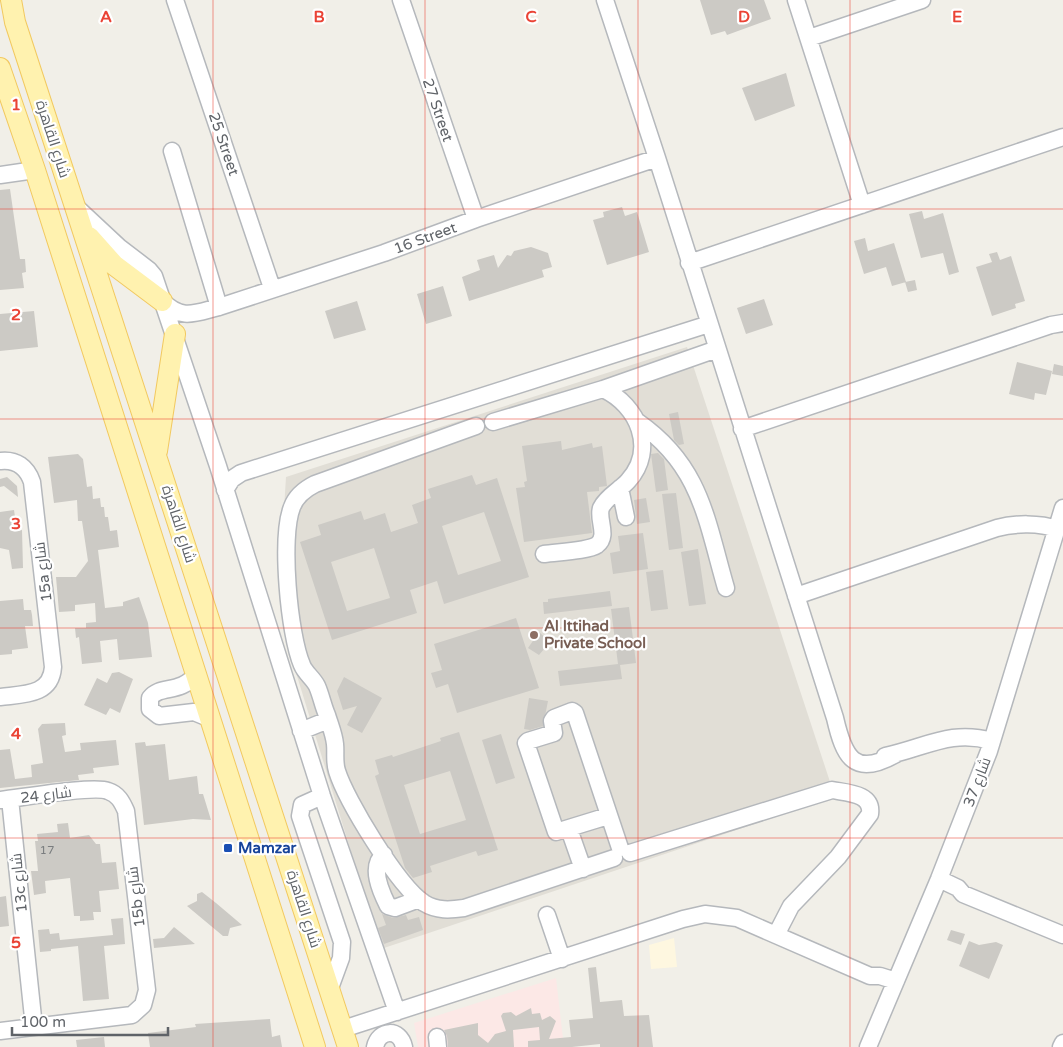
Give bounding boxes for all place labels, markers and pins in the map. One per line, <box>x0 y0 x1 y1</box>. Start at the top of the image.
place label: Al Ittihad Private School <box>544 617 646 652</box>
marker: Al Ittihad Private School <box>528 629 540 641</box>
place label: Mamzar <box>238 839 297 857</box>
marker: Mamzar <box>222 842 234 854</box>

